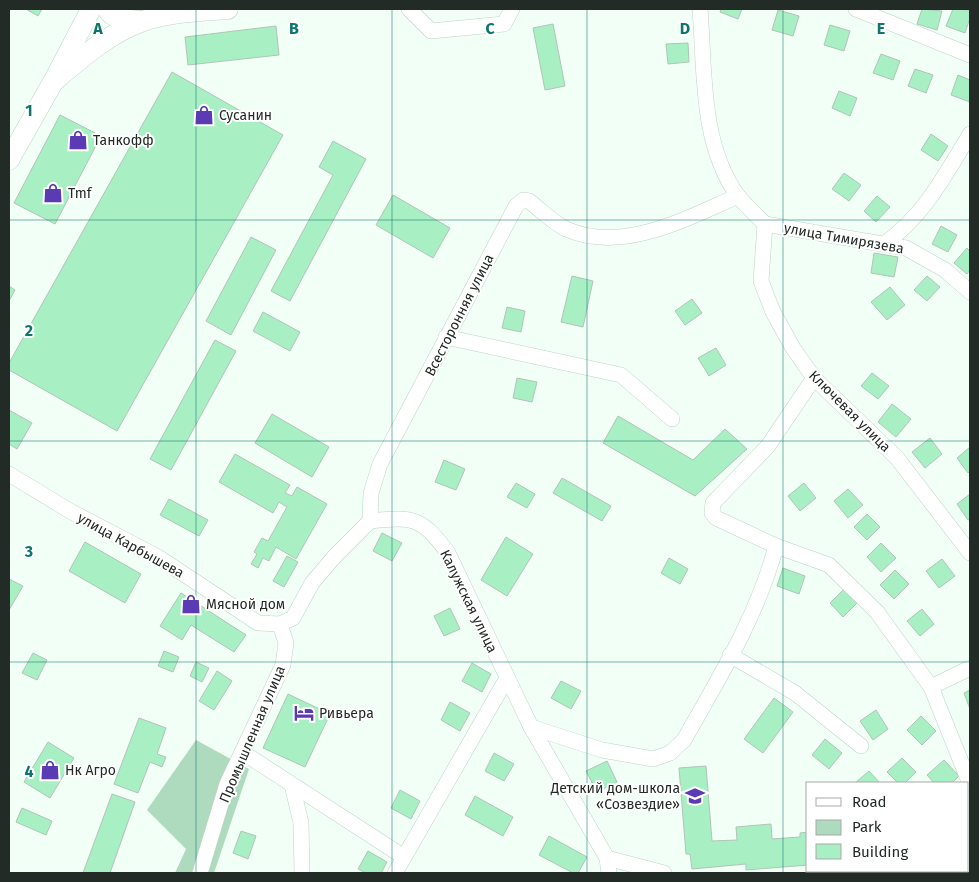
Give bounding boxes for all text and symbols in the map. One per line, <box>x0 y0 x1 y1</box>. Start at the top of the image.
text: A <box>92 19 103 38</box>
text: B <box>289 19 299 38</box>
text: C <box>485 19 495 38</box>
text: D <box>680 19 690 38</box>
text: E <box>877 19 885 38</box>
text: 1 <box>25 101 33 120</box>
shop icon: Сусанин <box>193 104 215 126</box>
place label: Сусанин <box>219 107 272 124</box>
shop icon: Танкофф <box>67 129 89 151</box>
place label: Танкофф <box>93 132 154 149</box>
shop icon: Tmf <box>42 182 64 204</box>
place label: Tmf <box>68 185 93 202</box>
street label: улица Тимирязева <box>783 220 905 257</box>
street label: Всесторонняя улица <box>421 251 498 379</box>
text: 2 <box>25 321 33 340</box>
street label: Ключевая улица <box>805 367 894 456</box>
street label: улица Карбышева <box>74 509 187 582</box>
text: 3 <box>24 542 33 561</box>
street label: Калужская улица <box>436 547 501 655</box>
shop icon: Мясной дом <box>180 593 202 615</box>
place label: Мясной дом <box>206 596 285 613</box>
street label: Промышленная улица <box>216 663 289 805</box>
hotel icon: Ривьера <box>293 702 315 724</box>
place label: Ривьера <box>319 705 374 722</box>
shop icon: Нк Агро <box>39 759 61 781</box>
text: 4 <box>24 762 34 781</box>
place label: Нк Агро <box>65 762 116 779</box>
place label: Детский дом-школа «Созвездие» <box>550 780 680 813</box>
legend <box>806 782 969 872</box>
school or university icon: Детский дом-школа «Созвездие» <box>684 785 706 807</box>
text: Road <box>852 793 887 811</box>
text: Park <box>852 818 882 836</box>
text: Building <box>852 843 908 861</box>

